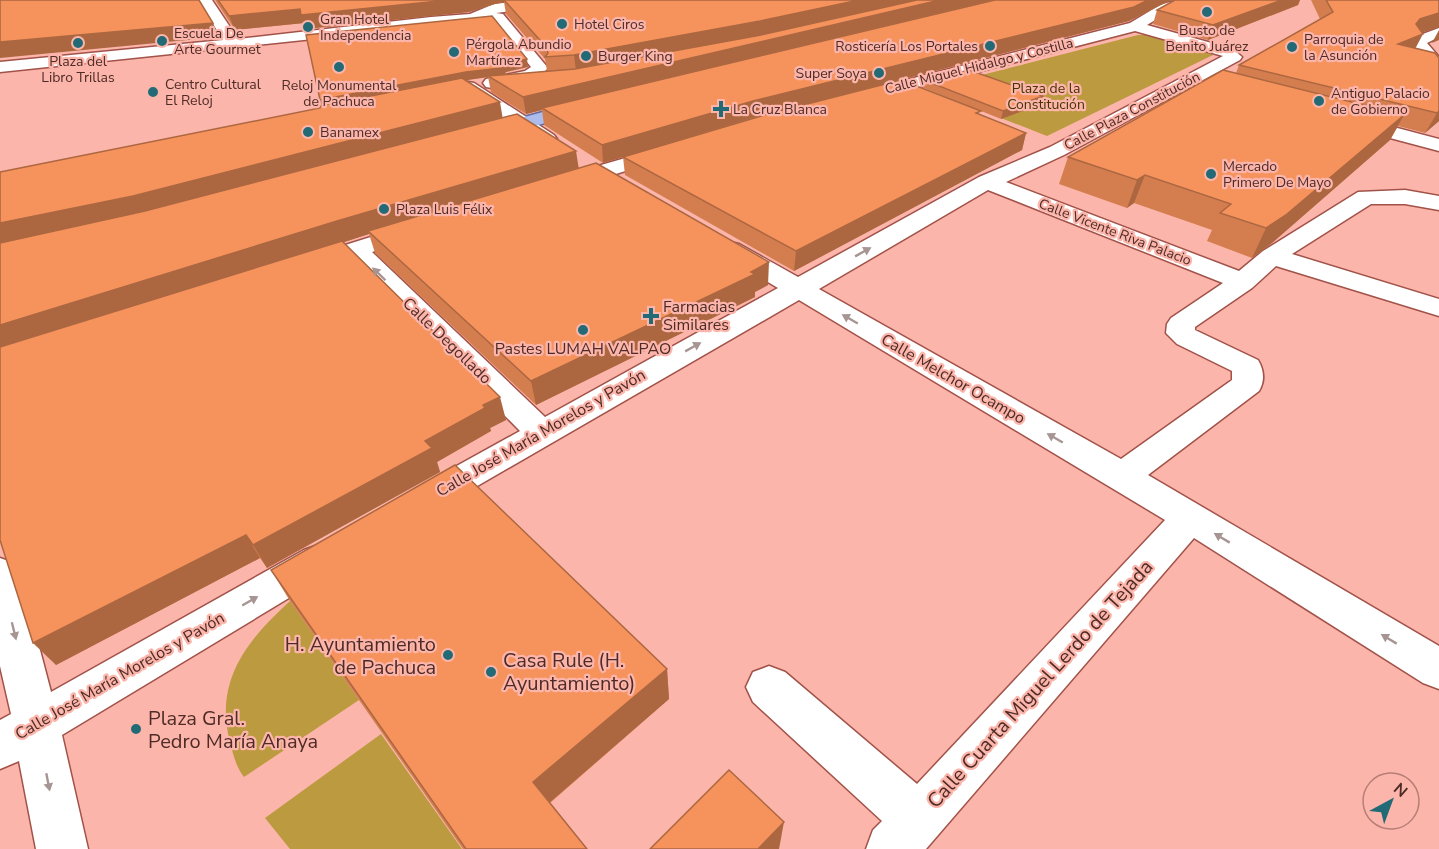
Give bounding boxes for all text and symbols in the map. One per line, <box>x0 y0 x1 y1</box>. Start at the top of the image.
marker: Busto de Benito Juárez <box>1200 5 1214 19</box>
place label: Gran Hotel Independencia <box>320 10 411 45</box>
place label: Hotel Ciros <box>574 15 645 34</box>
marker: Hotel Ciros <box>555 17 569 31</box>
marker: Gran Hotel Independencia <box>301 20 315 34</box>
place label: Busto de Benito Juárez <box>1166 21 1249 56</box>
place label: Escuela De Arte Gourmet <box>174 24 261 59</box>
place label: Parroquia de la Asunción <box>1304 30 1384 65</box>
street label: Calle Miguel Hidalgo y Costilla <box>883 33 1075 99</box>
marker: Escuela De Arte Gourmet <box>155 34 169 48</box>
place label: Pérgola Abundio Martínez <box>466 35 572 70</box>
marker: Plaza del Libro Trillas <box>71 36 85 50</box>
place label: Rosticería Los Portales <box>835 37 978 56</box>
marker: Rosticería Los Portales <box>983 39 997 53</box>
marker: Parroquia de la Asunción <box>1285 40 1299 54</box>
marker: Pérgola Abundio Martínez <box>447 45 461 59</box>
place label: Burger King <box>598 47 673 66</box>
marker: Burger King <box>579 49 593 63</box>
place label: Plaza del Libro Trillas <box>41 52 115 87</box>
marker: Reloj Monumental de Pachuca <box>332 60 346 74</box>
place label: Super Soya <box>796 64 867 83</box>
marker: Super Soya <box>872 66 886 80</box>
street label: Calle Plaza Constitución <box>1061 67 1203 155</box>
place label: Centro Cultural El Reloj <box>165 75 262 110</box>
place label: Reloj Monumental de Pachuca <box>282 76 397 111</box>
park label: Plaza de la Constitución <box>1007 79 1085 114</box>
place label: Antiguo Palacio de Gobierno <box>1331 84 1430 119</box>
marker: Centro Cultural El Reloj <box>146 85 160 99</box>
marker: Antiguo Palacio de Gobierno <box>1312 94 1326 108</box>
place label: La Cruz Blanca <box>733 100 827 119</box>
marker: La Cruz Blanca <box>714 102 728 116</box>
place label: Banamex <box>320 123 380 142</box>
marker: Banamex <box>301 125 315 139</box>
place label: Mercado Primero De Mayo <box>1223 157 1332 192</box>
marker: Mercado Primero De Mayo <box>1204 167 1218 181</box>
street label: Calle Vicente Riva Palacio <box>1036 194 1194 270</box>
place label: Plaza Luis Félix <box>396 200 493 219</box>
marker: Plaza Luis Félix <box>377 202 391 216</box>
one-way arrow <box>855 247 872 257</box>
one-way arrow <box>372 267 386 281</box>
street label: Calle Degollado <box>398 293 496 389</box>
place label: Farmacias Similares <box>663 296 735 336</box>
marker: Farmacias Similares <box>644 309 658 323</box>
one-way arrow <box>841 314 858 324</box>
marker: Pastes LUMAH VALPAO <box>576 323 590 337</box>
street label: Calle Melchor Ocampo <box>877 329 1029 429</box>
place label: Pastes LUMAH VALPAO <box>495 338 671 360</box>
one-way arrow <box>685 342 702 352</box>
street label: Calle José María Morelos y Pavón <box>432 364 650 502</box>
one-way arrow <box>1047 432 1063 443</box>
one-way arrow <box>1214 532 1230 543</box>
street label: Calle Cuarta Miguel Lerdo de Tejada <box>921 554 1159 814</box>
one-way arrow <box>242 595 258 606</box>
street label: Calle José María Morelos y Pavón <box>11 607 229 745</box>
one-way arrow <box>9 622 19 640</box>
place label: H. Ayuntamiento de Pachuca <box>285 631 436 681</box>
one-way arrow <box>1381 633 1397 644</box>
place label: Casa Rule (H. Ayuntamiento) <box>503 647 635 697</box>
marker: H. Ayuntamiento de Pachuca <box>441 648 455 662</box>
marker: Casa Rule (H. Ayuntamiento) <box>484 665 498 679</box>
place label: Plaza Gral. Pedro María Anaya <box>148 705 318 755</box>
marker: Plaza Gral. Pedro María Anaya <box>129 722 143 736</box>
north arrow <box>1361 771 1421 831</box>
one-way arrow <box>44 772 53 791</box>
text: N <box>1388 778 1412 803</box>

